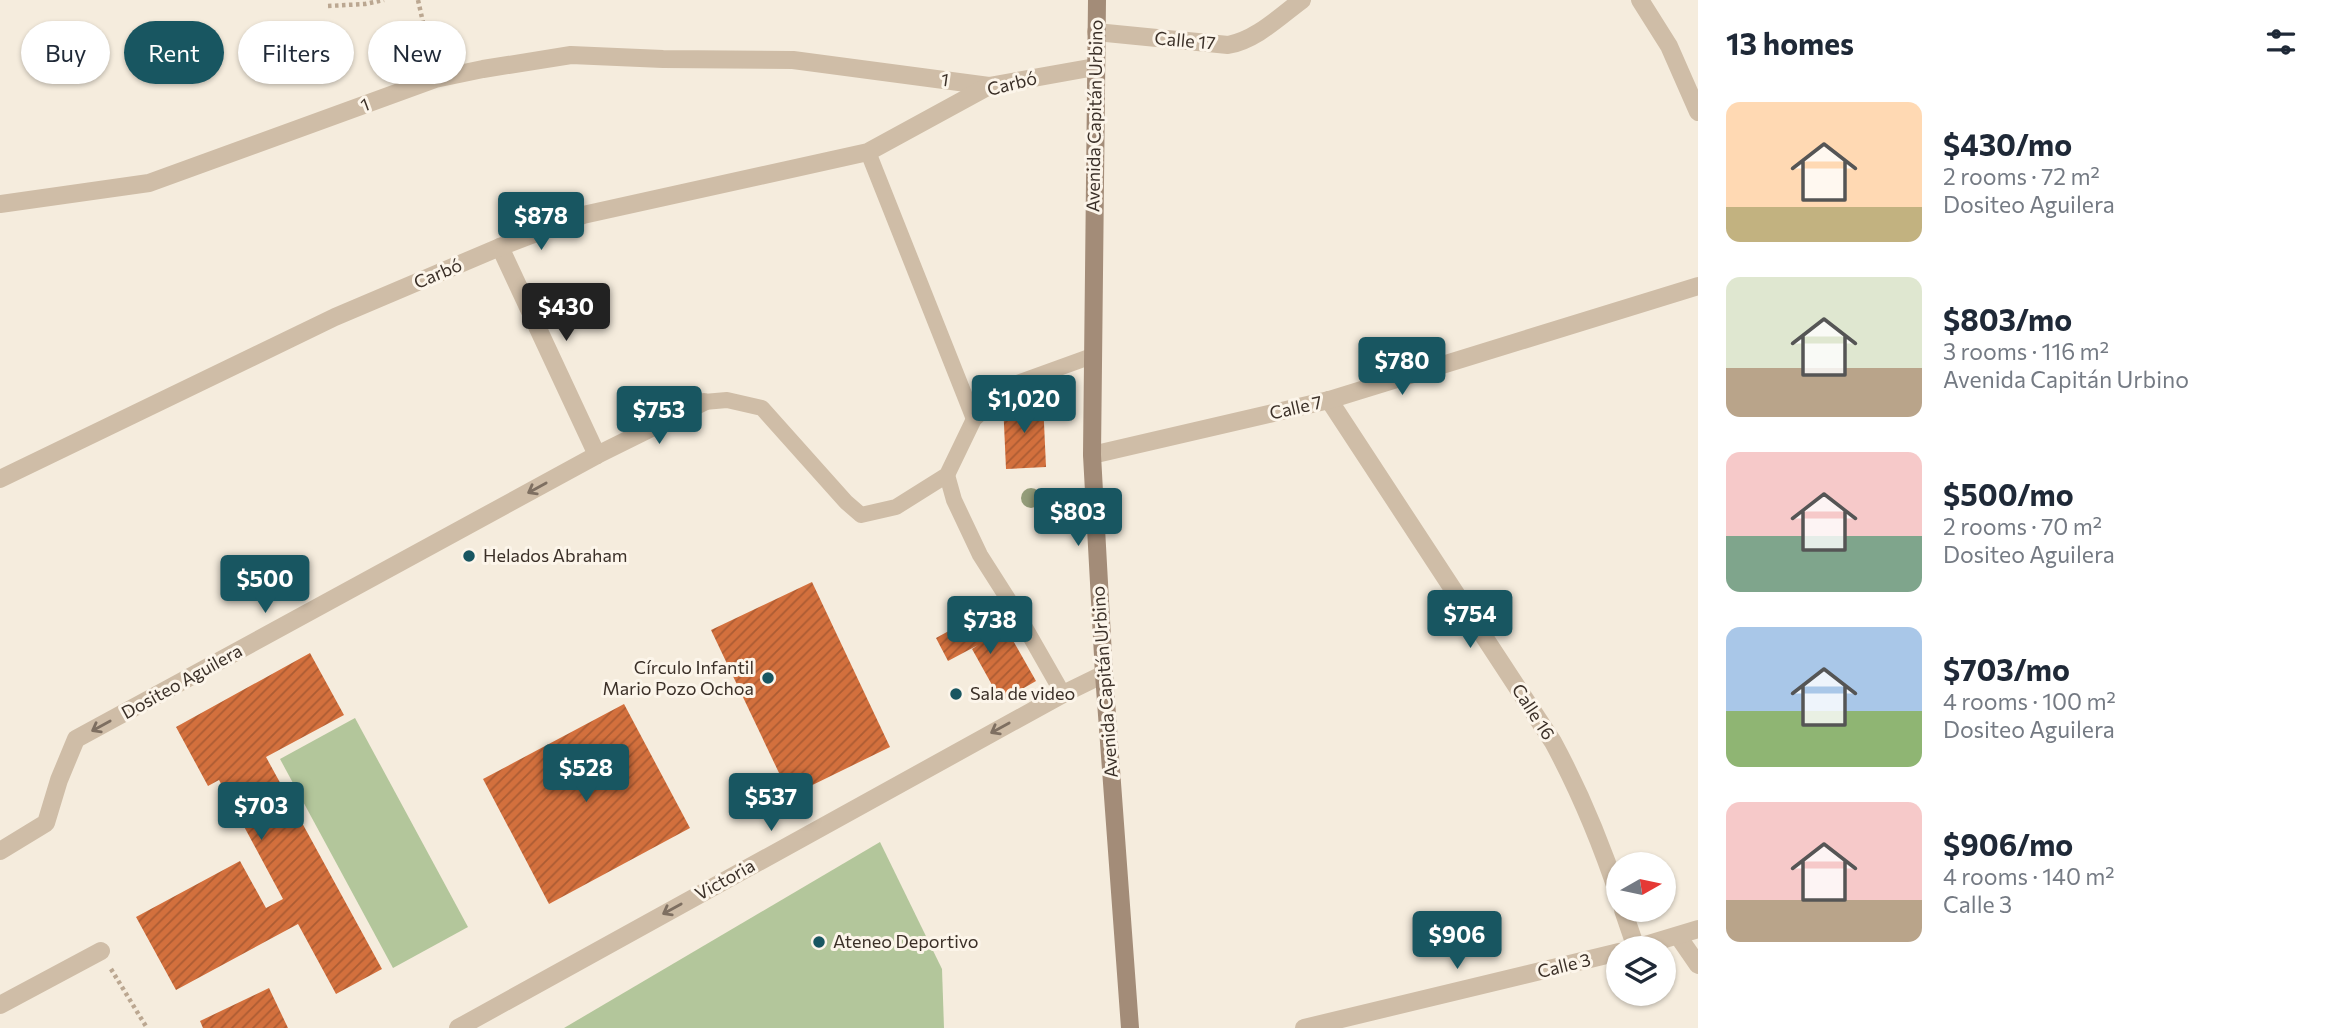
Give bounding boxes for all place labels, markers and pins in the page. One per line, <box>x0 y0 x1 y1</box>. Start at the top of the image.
pin: $878 <box>500 192 582 252</box>
pin: $430 <box>525 284 607 343</box>
pin: $780 <box>1361 338 1443 397</box>
pin: $1,020 <box>967 376 1081 435</box>
pin: $753 <box>618 386 700 446</box>
pin: $803 <box>1037 489 1119 548</box>
place label: Helados Abraham <box>483 544 628 566</box>
marker: Helados Abraham <box>461 548 477 564</box>
pin: $500 <box>224 556 306 615</box>
pin: $754 <box>1429 590 1511 650</box>
pin: $738 <box>949 596 1031 656</box>
place label: Círculo Infantil Mario Pozo Ochoa <box>603 656 754 699</box>
marker: Círculo Infantil Mario Pozo Ochoa <box>760 670 776 686</box>
place label: Sala de video <box>970 682 1075 704</box>
marker: Sala de video <box>948 686 964 702</box>
pin: $528 <box>545 744 627 804</box>
pin: $537 <box>730 774 812 833</box>
pin: $703 <box>220 782 302 842</box>
pin: $906 <box>1416 912 1498 971</box>
place label: Ateneo Deportivo <box>833 930 978 952</box>
marker: Ateneo Deportivo <box>811 934 827 950</box>

